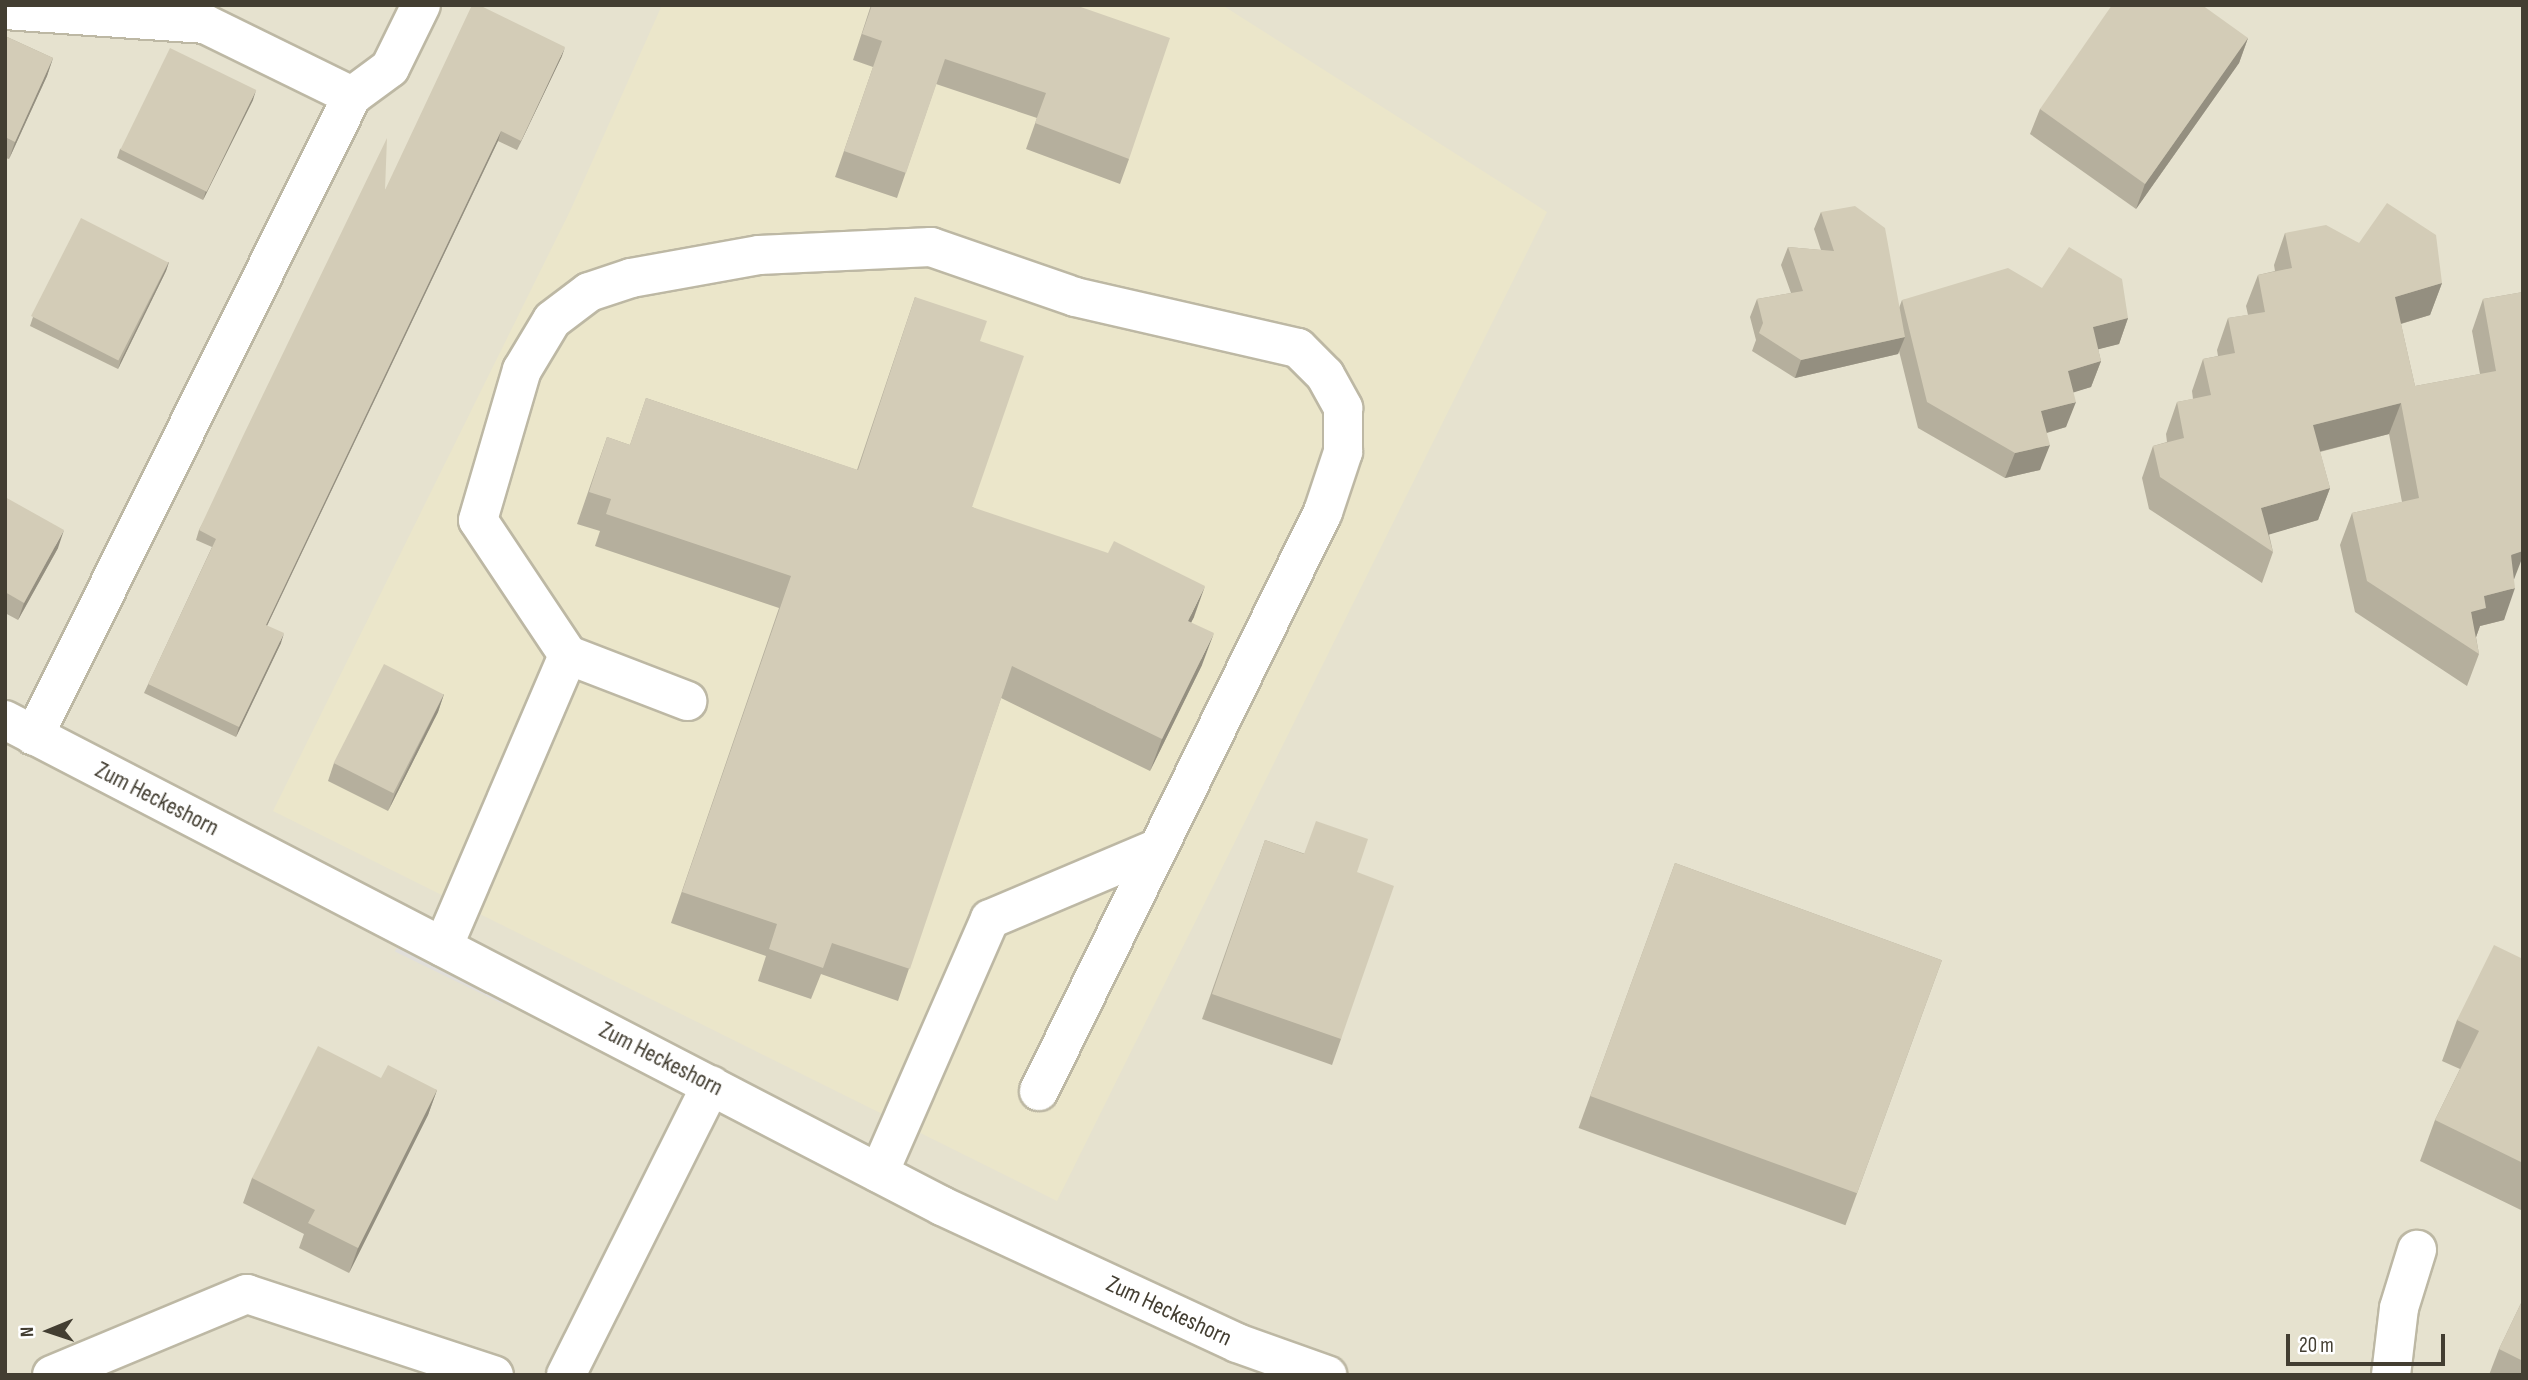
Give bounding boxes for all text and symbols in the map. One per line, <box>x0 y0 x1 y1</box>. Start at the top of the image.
street label: Zum Heckeshorn <box>90 756 224 842</box>
street label: Zum Heckeshorn <box>594 1016 728 1102</box>
street label: Zum Heckeshorn <box>1102 1269 1236 1353</box>
north arrow <box>14 1296 84 1366</box>
scale bar <box>2290 1320 2449 1364</box>
text: N <box>16 1326 39 1337</box>
text: 20 m <box>2299 1333 2334 1358</box>

